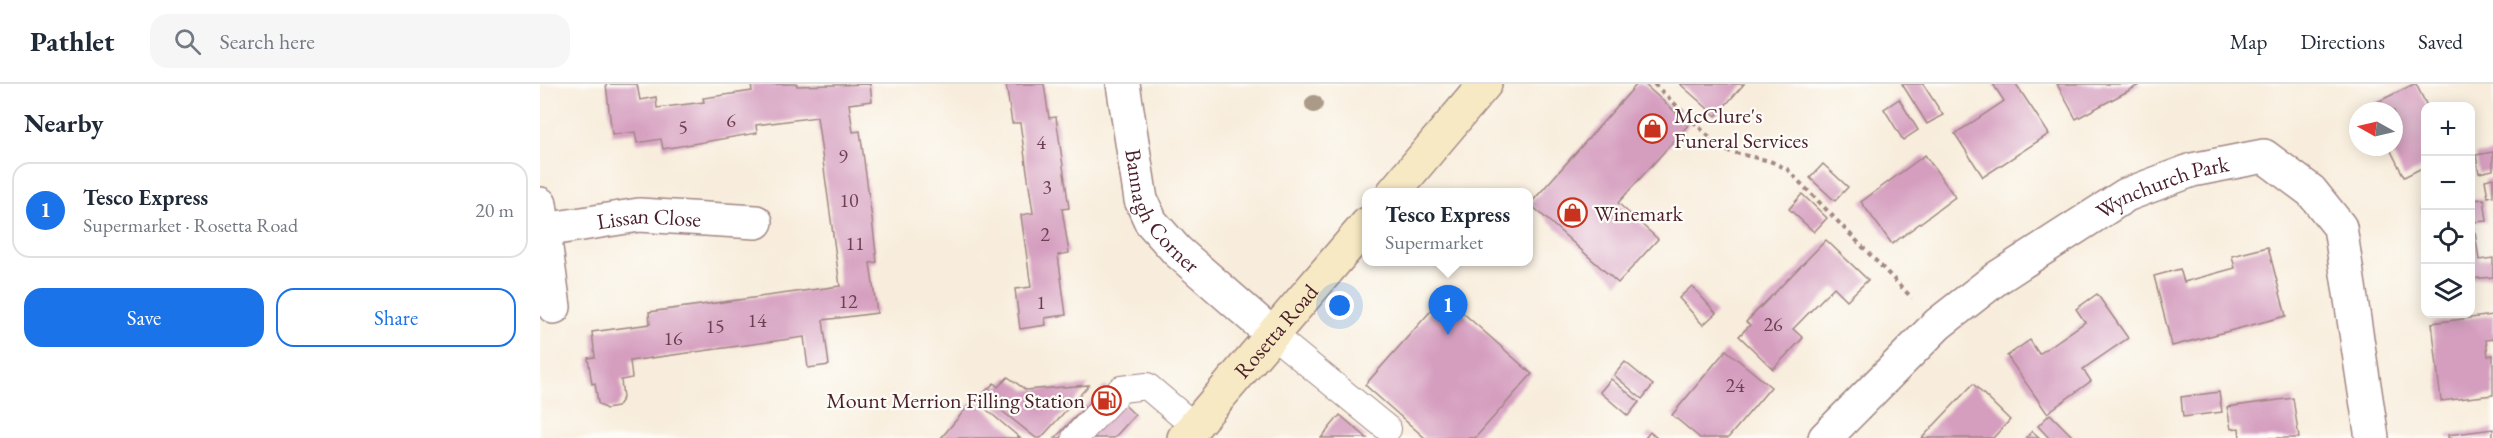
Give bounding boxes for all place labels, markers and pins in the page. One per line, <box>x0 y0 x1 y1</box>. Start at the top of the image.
place label: McClure's Funeral Services <box>1674 101 1808 155</box>
shop icon: McClure's Funeral Services <box>1637 112 1669 144</box>
shop icon: Winemark <box>1557 197 1589 229</box>
place label: Winemark <box>1594 199 1684 228</box>
pin: 1 <box>1428 286 1468 335</box>
fuel station icon: Mount Merrion Filling Station <box>1090 384 1122 416</box>
place label: Mount Merrion Filling Station <box>826 386 1085 415</box>

